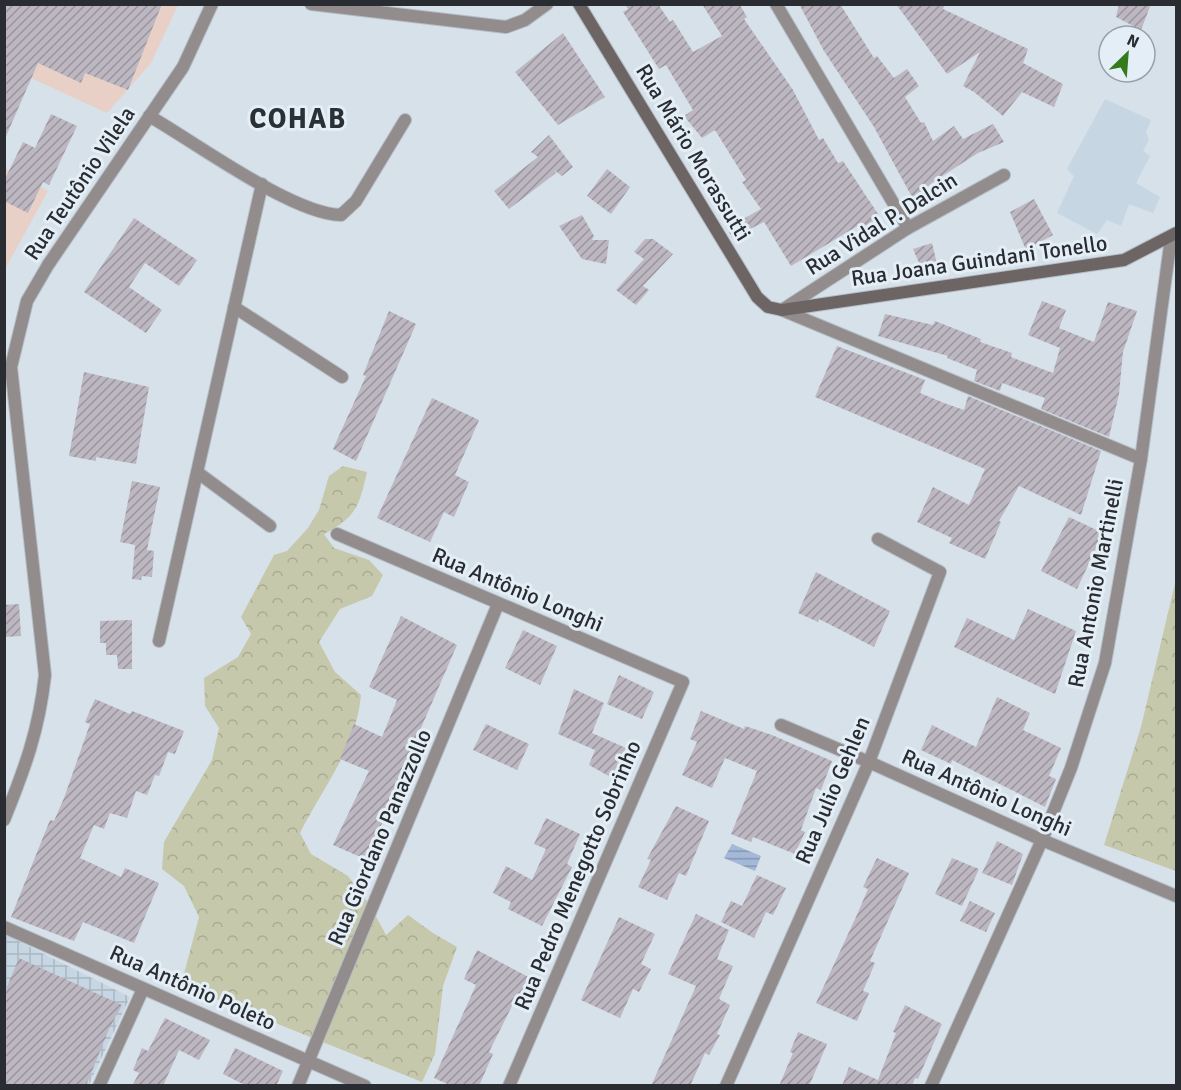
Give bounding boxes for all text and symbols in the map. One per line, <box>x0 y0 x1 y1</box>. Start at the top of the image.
north arrow <box>1097 24 1157 84</box>
text: N <box>1124 30 1142 53</box>
street label: Rua Mário Morassutti <box>630 59 757 246</box>
street label: Rua Teutônio Vilela <box>18 101 141 265</box>
district label: COHAB <box>249 102 347 136</box>
street label: Rua Vidal P. Dalcin <box>800 166 962 281</box>
street label: Rua Joana Guindani Tonello <box>849 229 1109 292</box>
street label: Rua Antonio Martinelli <box>1062 476 1129 690</box>
street label: Rua Antônio Longhi <box>428 541 607 638</box>
street label: Rua Julio Gehlen <box>789 712 876 868</box>
street label: Rua Giordano Panazzollo <box>322 725 437 949</box>
street label: Rua Pedro Menegotto Sobrinho <box>508 736 647 1014</box>
street label: Rua Antônio Longhi <box>898 743 1076 842</box>
street label: Rua Antônio Poleto <box>106 939 280 1036</box>

